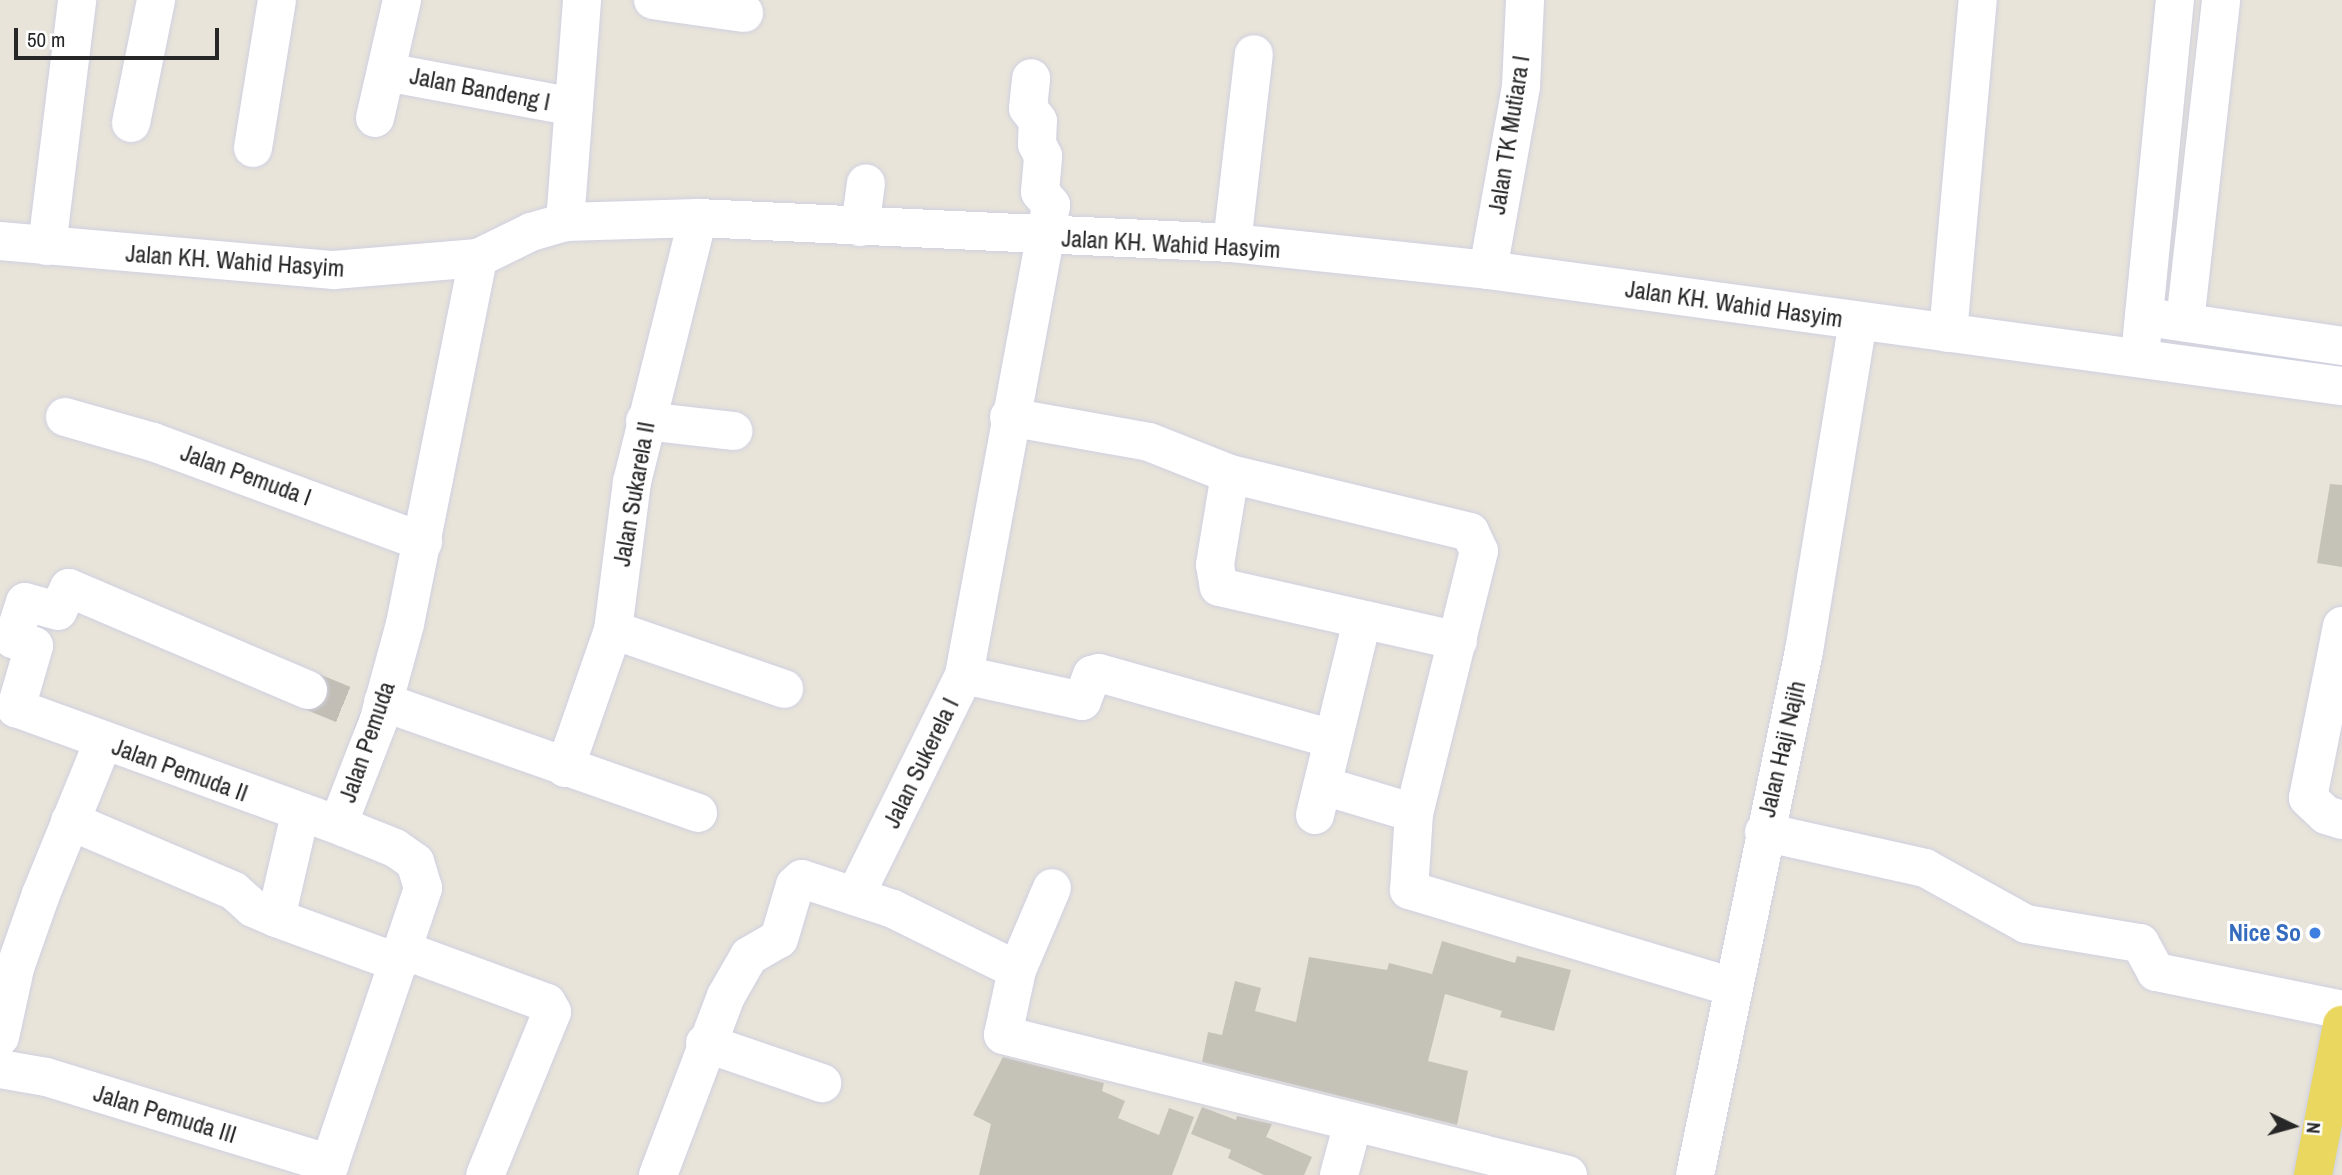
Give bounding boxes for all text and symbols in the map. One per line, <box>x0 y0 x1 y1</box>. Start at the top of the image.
scale bar <box>18 14 222 58</box>
text: 50 m <box>27 25 65 54</box>
street label: Jalan TK Mutiara I <box>1482 53 1536 217</box>
street label: Jalan Bandeng I <box>407 61 553 117</box>
street label: Jalan KH. Wahid Hasyim <box>1061 224 1281 264</box>
street label: Jalan KH. Wahid Hasyim <box>125 239 345 283</box>
street label: Jalan KH. Wahid Hasyim <box>1624 274 1844 334</box>
street label: Jalan Sukarela II <box>607 419 661 569</box>
street label: Jalan Pemuda I <box>177 438 315 512</box>
street label: Jalan Pemuda <box>333 678 401 806</box>
street label: Jalan Haji Najih <box>1752 678 1812 820</box>
street label: Jalan Sukerela I <box>877 693 965 833</box>
street label: Jalan Pemuda II <box>108 732 252 808</box>
place label: Nice So <box>2229 919 2301 947</box>
marker: Nice So <box>2307 925 2323 941</box>
street label: Jalan Pemuda III <box>90 1079 240 1149</box>
north arrow <box>2258 1091 2328 1161</box>
text: N <box>2300 1121 2327 1135</box>

